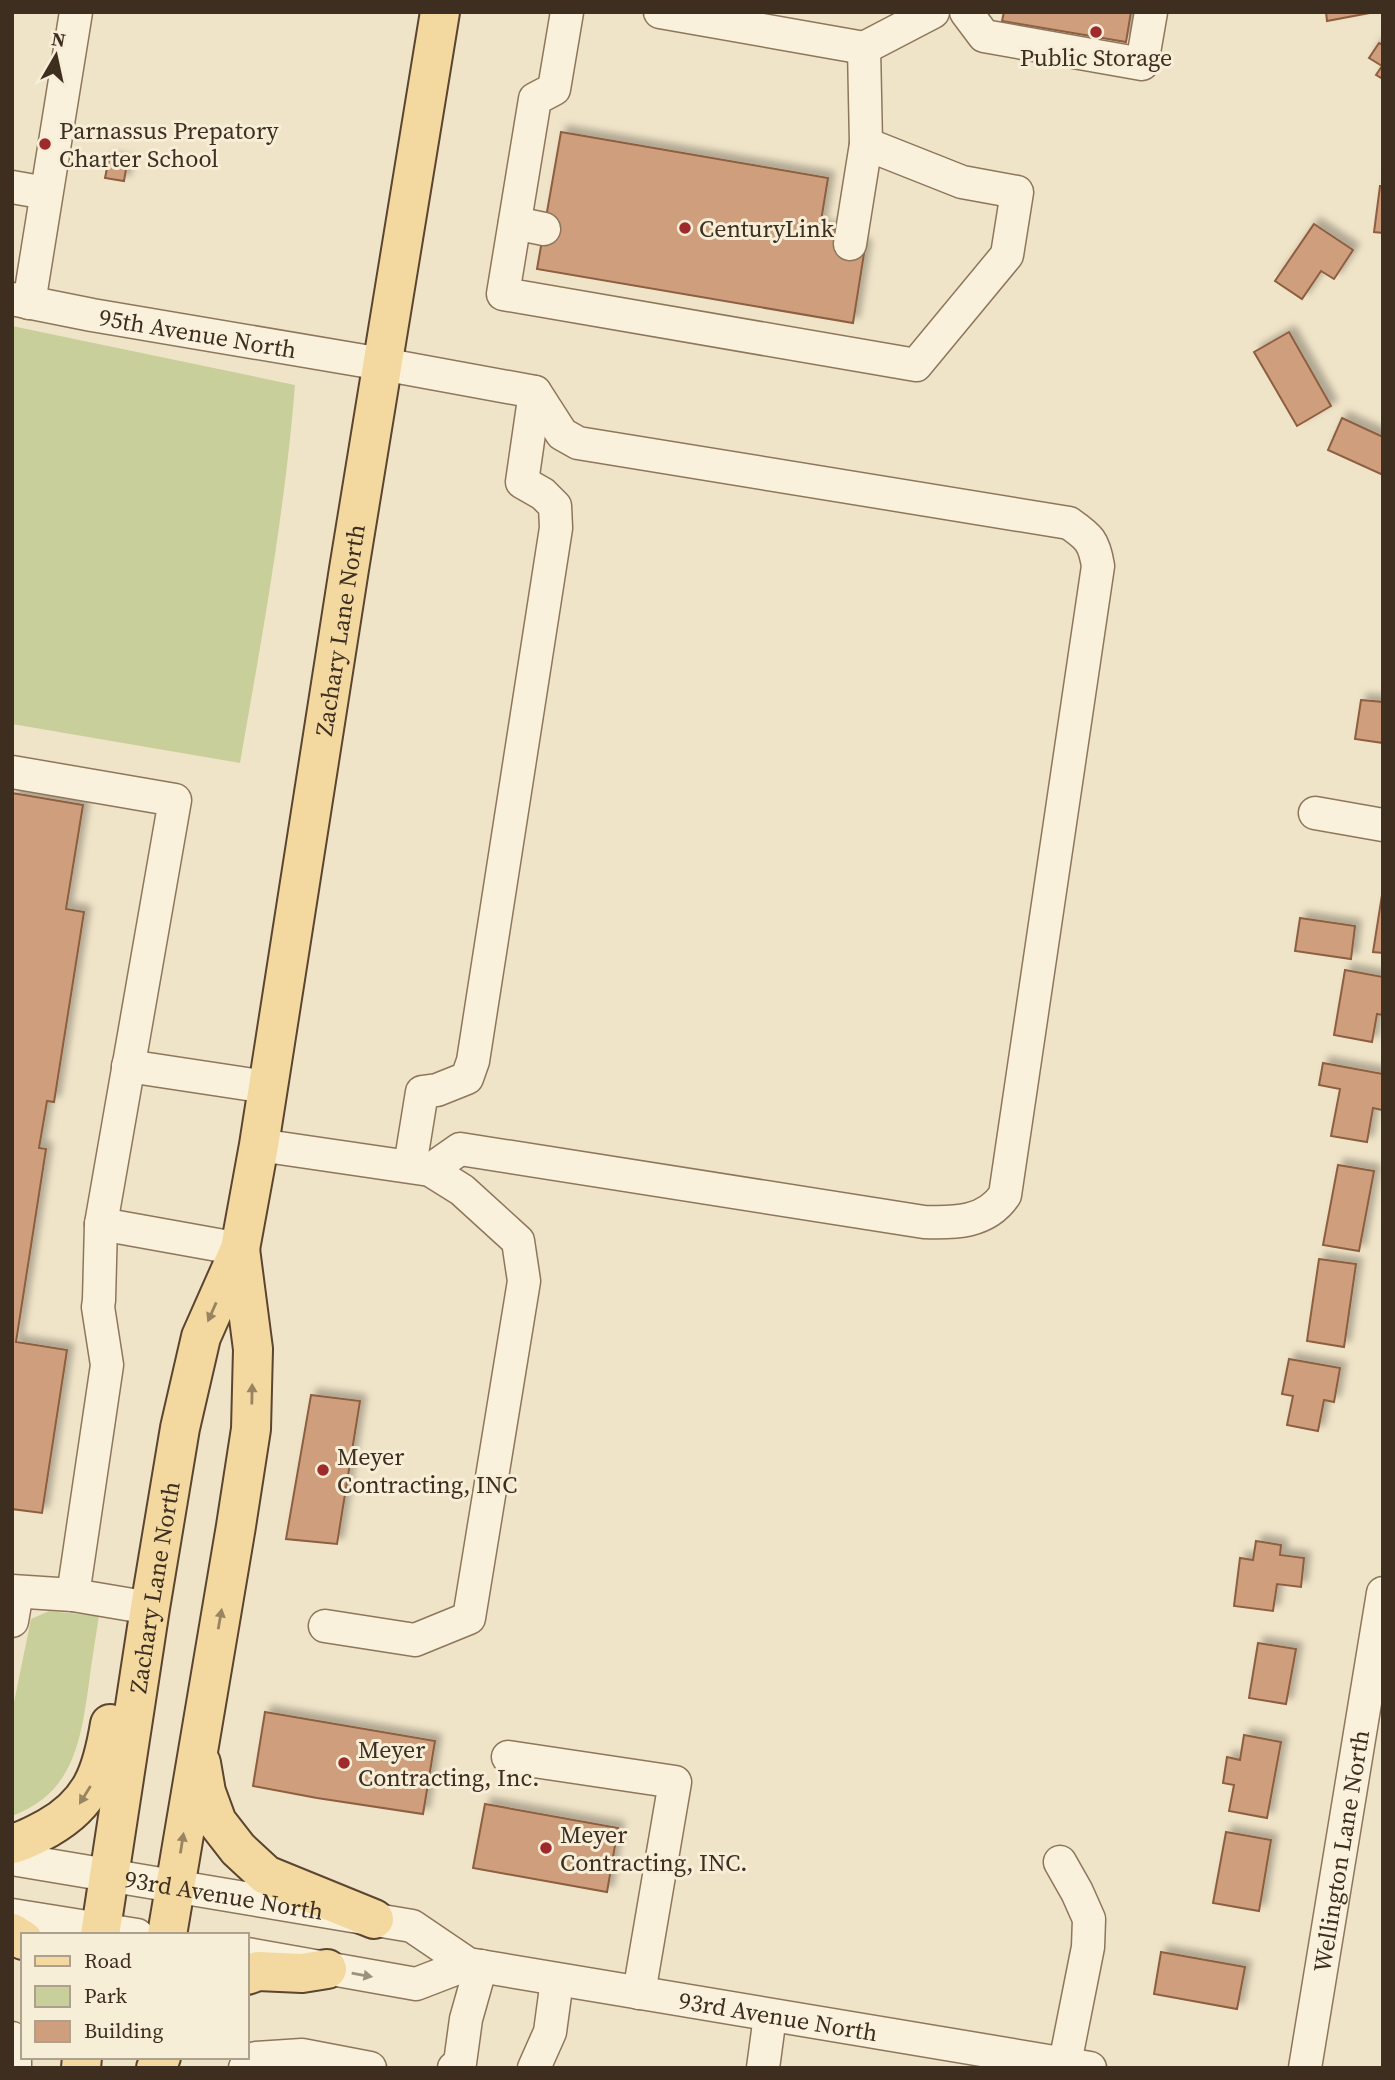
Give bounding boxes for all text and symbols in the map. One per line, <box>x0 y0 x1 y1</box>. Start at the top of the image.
north arrow <box>21 21 91 91</box>
marker: Public Storage <box>1088 24 1104 40</box>
text: N <box>50 25 68 53</box>
place label: Public Storage <box>1020 41 1172 74</box>
place label: Parnassus Prepatory Charter School <box>59 114 279 175</box>
marker: Parnassus Prepatory Charter School <box>37 136 53 152</box>
place label: CenturyLink <box>699 212 835 245</box>
marker: CenturyLink <box>677 220 693 236</box>
street label: 95th Avenue North <box>97 300 299 366</box>
street label: Zachary Lane North <box>307 522 373 738</box>
one-way arrow <box>206 1301 217 1322</box>
one-way arrow <box>246 1383 257 1405</box>
place label: Meyer Contracting, INC <box>337 1440 517 1501</box>
marker: Meyer Contracting, INC <box>315 1462 331 1478</box>
street label: Zachary Lane North <box>121 1479 187 1695</box>
one-way arrow <box>215 1608 226 1630</box>
street label: Wellington Lane North <box>1305 1727 1377 1975</box>
place label: Meyer Contracting, Inc. <box>358 1733 539 1794</box>
marker: Meyer Contracting, Inc. <box>336 1755 352 1771</box>
one-way arrow <box>79 1786 92 1805</box>
place label: Meyer Contracting, INC. <box>560 1818 748 1879</box>
one-way arrow <box>177 1832 188 1854</box>
marker: Meyer Contracting, INC. <box>538 1840 554 1856</box>
street label: 93rd Avenue North <box>122 1862 326 1927</box>
legend <box>21 1933 248 2059</box>
text: Road <box>84 1946 132 1975</box>
one-way arrow <box>351 1970 373 1981</box>
text: Park <box>84 1981 128 2010</box>
street label: 93rd Avenue North <box>677 1983 880 2049</box>
text: Building <box>84 2016 163 2045</box>

